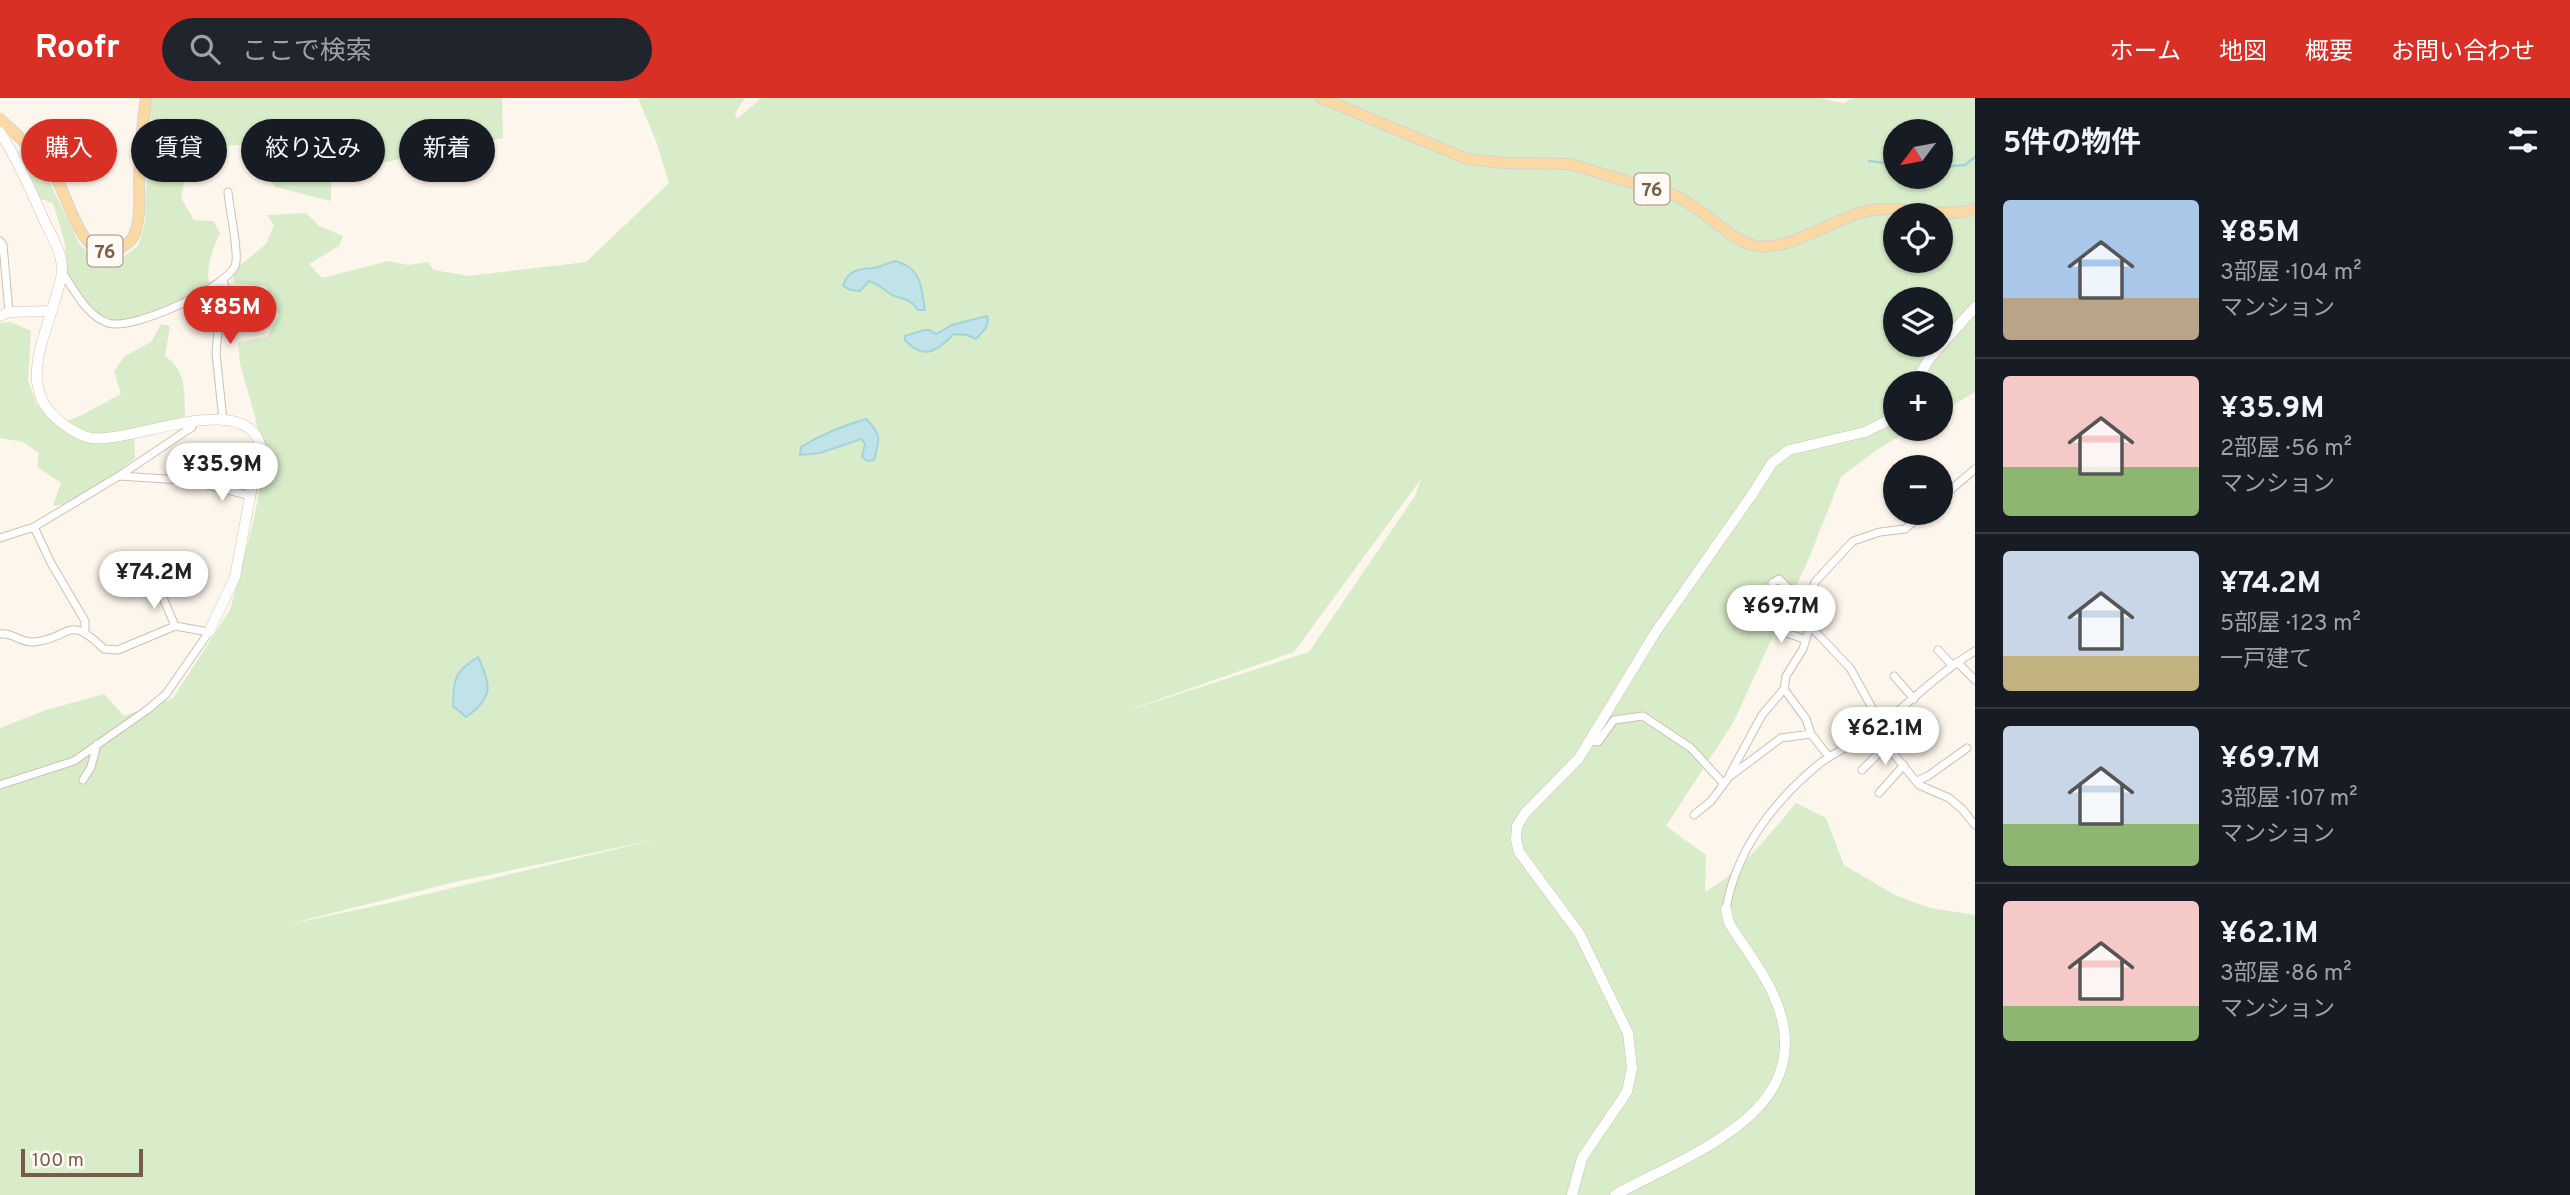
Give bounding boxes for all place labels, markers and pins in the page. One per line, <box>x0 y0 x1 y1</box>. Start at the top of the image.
pin: ¥85M <box>189 286 271 346</box>
pin: ¥35.9M <box>165 444 279 503</box>
pin: ¥74.2M <box>97 552 211 611</box>
pin: ¥69.7M <box>1724 586 1838 645</box>
pin: ¥62.1M <box>1828 708 1942 767</box>

